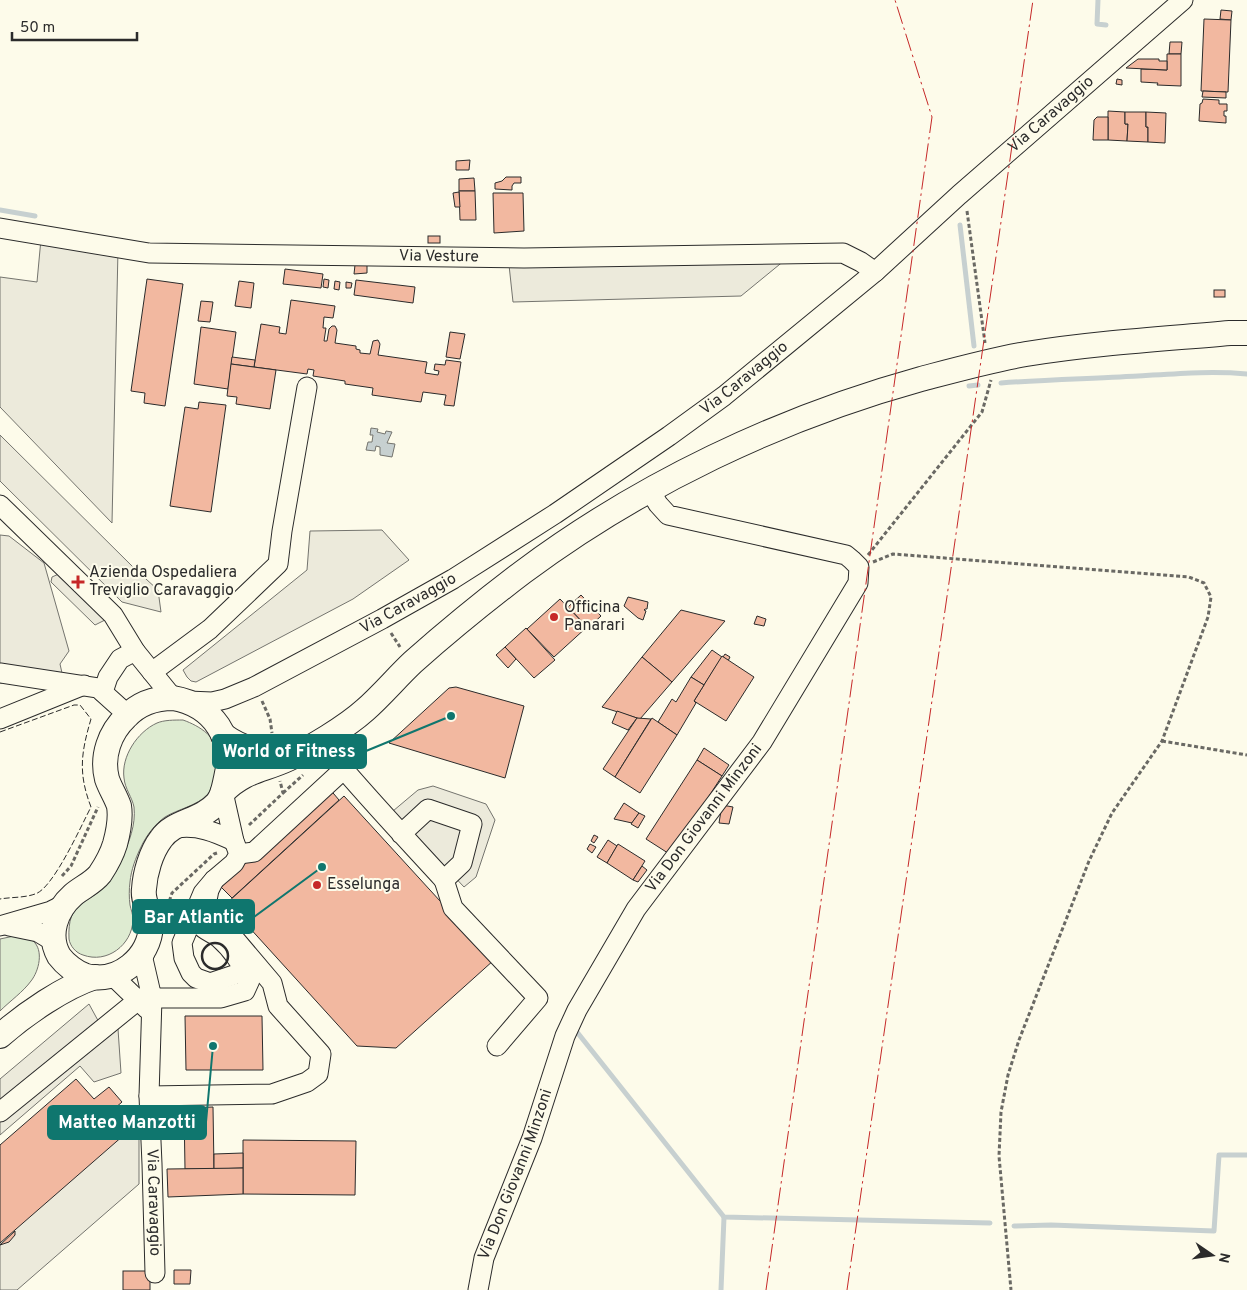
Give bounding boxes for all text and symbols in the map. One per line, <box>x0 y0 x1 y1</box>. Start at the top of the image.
scale bar <box>12 10 138 42</box>
text: 50 m <box>20 19 55 38</box>
street label: Via Caravaggio <box>1004 72 1098 157</box>
street label: Via Vesture <box>399 246 479 267</box>
street label: Via Caravaggio <box>696 337 793 420</box>
place label: Azienda Ospedaliera Treviglio Caravaggio <box>89 563 237 601</box>
street label: Via Caravaggio <box>357 569 460 639</box>
marker: Azienda Ospedaliera Treviglio Caravaggio <box>71 575 85 589</box>
place label: Officina Panarari <box>564 598 625 636</box>
marker: Officina Panarari <box>548 611 560 623</box>
callout: World of Fitness <box>213 735 366 768</box>
street label: Via Don Giovanni Minzoni <box>642 740 767 897</box>
text: World of Fitness <box>222 741 356 764</box>
place label: Esselunga <box>327 875 400 895</box>
marker: Esselunga <box>311 879 323 891</box>
callout: Bar Atlantic <box>133 900 254 933</box>
text: Bar Atlantic <box>144 907 244 930</box>
street label: Via Don Giovanni Minzoni <box>474 1086 557 1263</box>
callout: Matteo Manzotti <box>48 1106 206 1139</box>
text: Matteo Manzotti <box>58 1112 196 1135</box>
street label: Via Caravaggio <box>141 1148 165 1257</box>
north arrow <box>1187 1230 1237 1280</box>
text: N <box>1214 1251 1233 1264</box>

